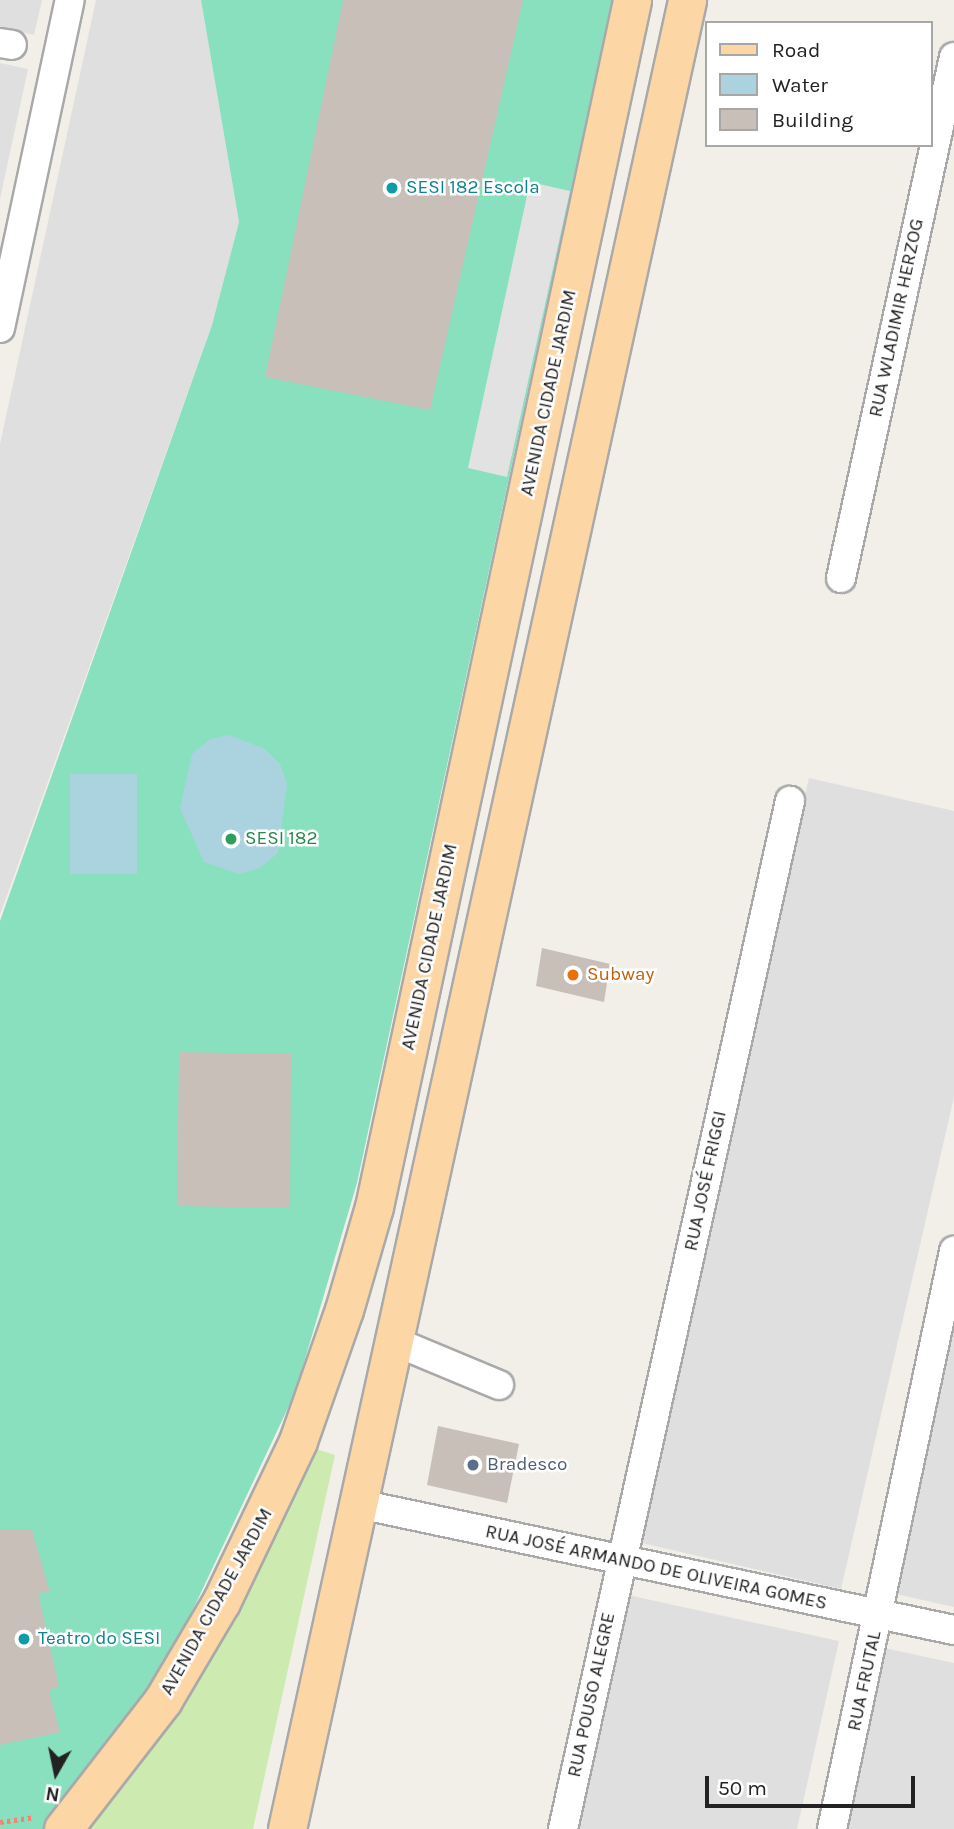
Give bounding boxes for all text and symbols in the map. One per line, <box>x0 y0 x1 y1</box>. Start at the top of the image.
legend <box>706 21 933 147</box>
text: Road <box>772 38 820 62</box>
text: Water <box>772 73 828 97</box>
text: Building <box>772 108 853 132</box>
place label: SESI 182 Escola <box>406 177 540 199</box>
marker: SESI 182 Escola <box>384 180 400 196</box>
street label: RUA WLADIMIR HERZOG <box>865 217 929 419</box>
street label: AVENIDA CIDADE JARDIM <box>516 288 582 498</box>
place label: SESI 182 <box>245 828 317 850</box>
marker: SESI 182 <box>223 831 239 847</box>
street label: AVENIDA CIDADE JARDIM <box>397 842 463 1052</box>
place label: Subway <box>587 964 654 986</box>
marker: Subway <box>565 967 581 983</box>
street label: RUA JOSÉ FRIGGI <box>680 1109 732 1253</box>
place label: Bradesco <box>487 1454 567 1476</box>
marker: Bradesco <box>465 1457 481 1473</box>
street label: AVENIDA CIDADE JARDIM <box>156 1504 278 1700</box>
street label: RUA JOSÉ ARMANDO DE OLIVEIRA GOMES <box>483 1521 829 1615</box>
street label: RUA POUSO ALEGRE <box>563 1610 621 1780</box>
place label: Teatro do SESI <box>38 1628 160 1650</box>
street label: RUA FRUTAL <box>843 1629 887 1733</box>
marker: Teatro do SESI <box>16 1631 32 1647</box>
north arrow <box>21 1738 91 1808</box>
scale bar <box>709 1762 919 1806</box>
text: 50 m <box>718 1776 767 1800</box>
text: N <box>44 1782 61 1806</box>

